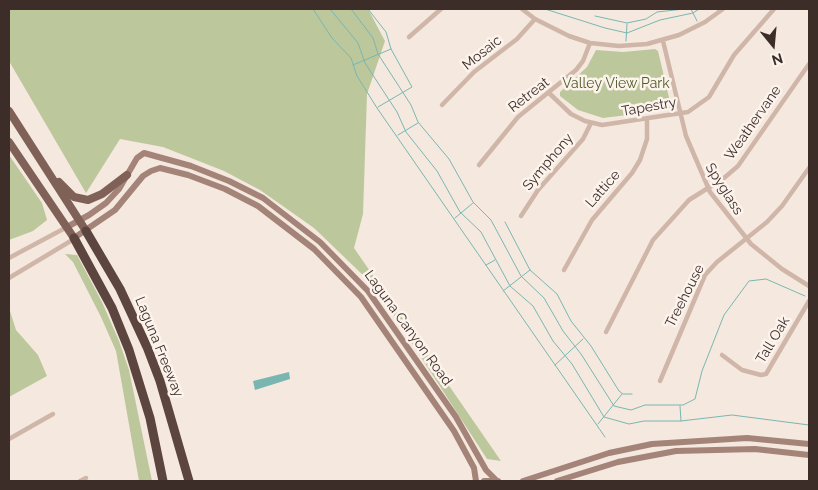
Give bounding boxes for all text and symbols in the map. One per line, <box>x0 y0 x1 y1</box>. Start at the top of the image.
north arrow <box>748 20 798 70</box>
street label: Mosaic <box>459 32 505 74</box>
text: N <box>770 50 785 69</box>
street label: Retreat <box>505 74 553 116</box>
park label: Valley View Park <box>562 76 670 92</box>
street label: Weathervane <box>721 83 785 163</box>
street label: Tapestry <box>620 94 678 120</box>
street label: Symphony <box>519 130 577 194</box>
street label: Spyglass <box>702 160 746 218</box>
street label: Lattice <box>582 167 624 211</box>
street label: Treehouse <box>662 262 708 330</box>
street label: Laguna Canyon Road <box>361 267 455 389</box>
street label: Laguna Freeway <box>131 294 187 400</box>
street label: Tall Oak <box>753 314 793 366</box>

